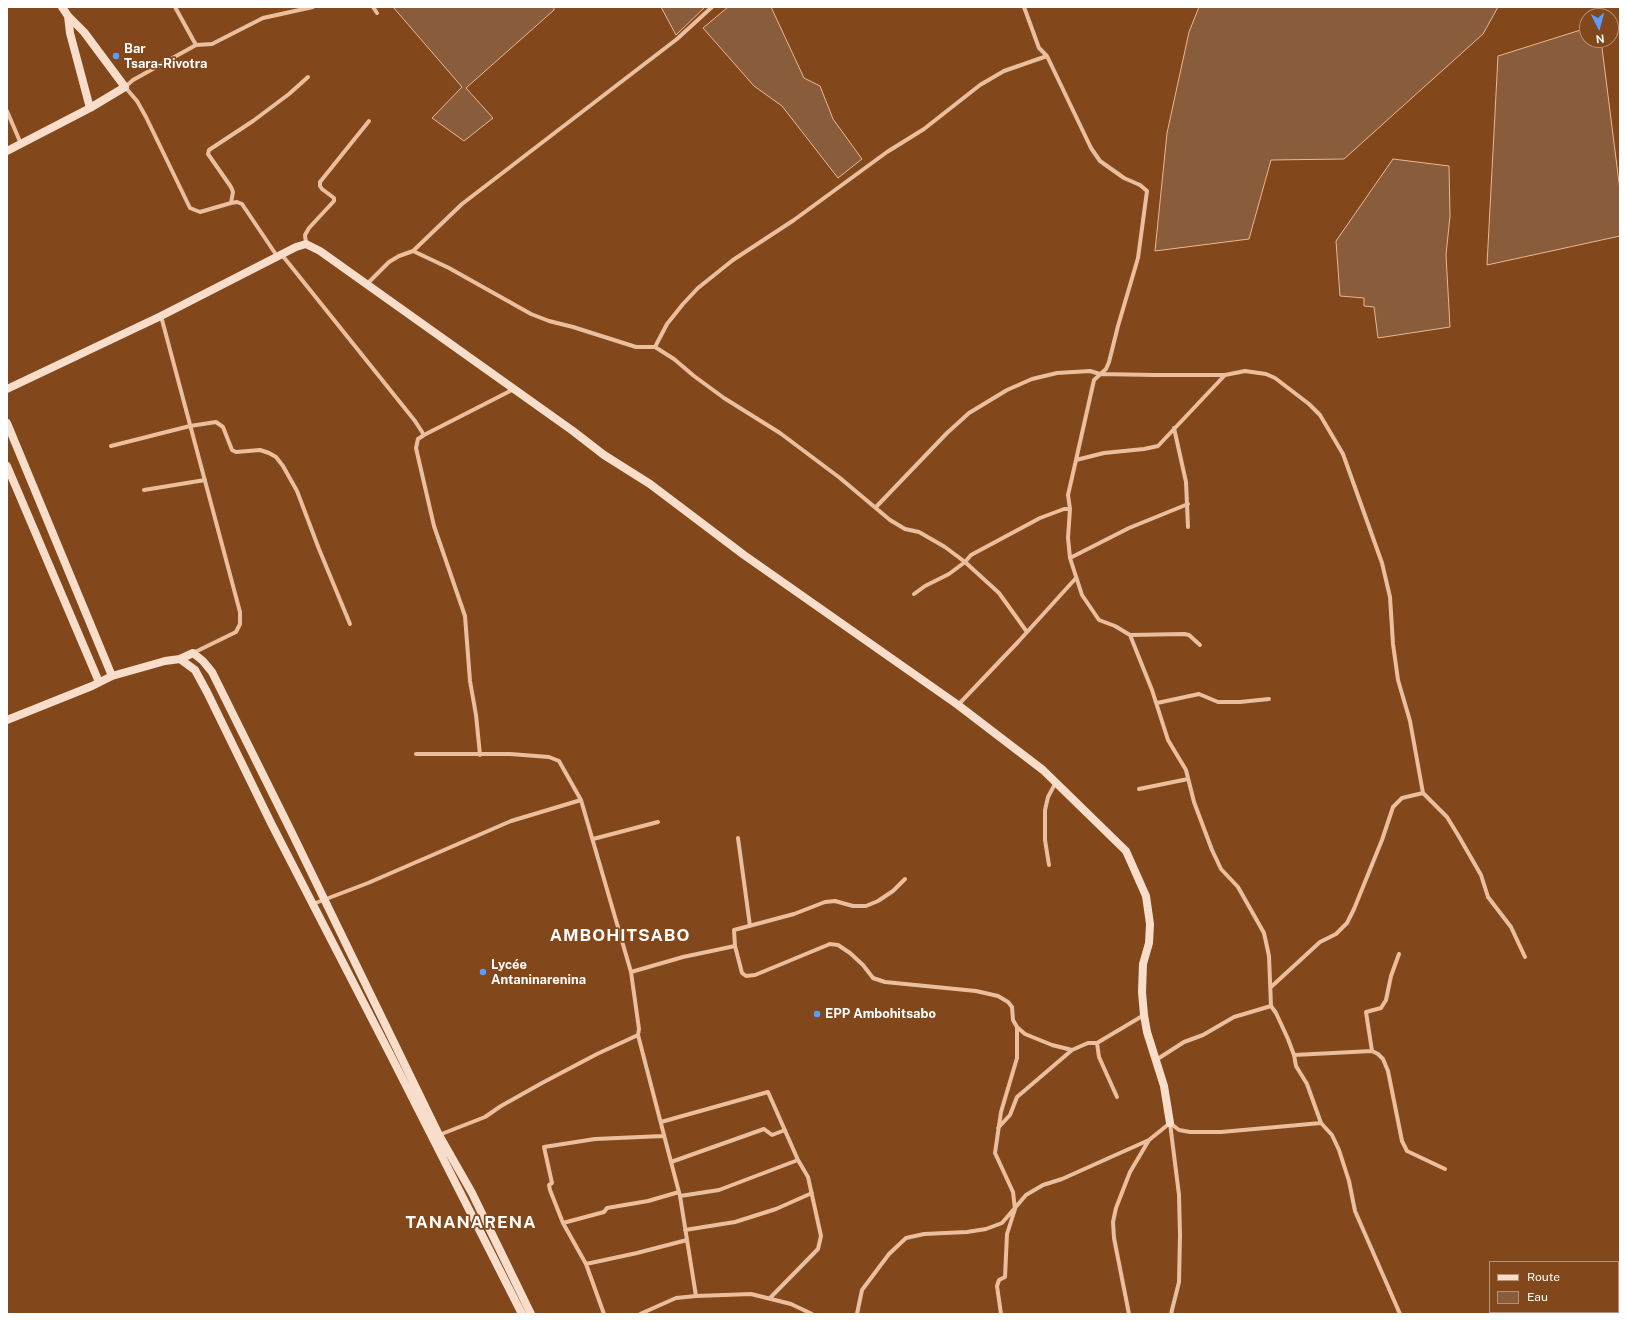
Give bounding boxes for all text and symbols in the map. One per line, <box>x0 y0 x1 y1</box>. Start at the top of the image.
north arrow <box>1579 8 1619 48</box>
text: N <box>1595 33 1605 45</box>
place label: Bar Tsara-Rivotra <box>124 41 207 72</box>
marker: Bar Tsara-Rivotra <box>111 51 121 61</box>
district label: AMBOHITSABO <box>550 926 690 946</box>
place label: Lycée Antaninarenina <box>491 957 586 988</box>
marker: Lycée Antaninarenina <box>478 967 488 977</box>
place label: EPP Ambohitsabo <box>825 1006 936 1022</box>
marker: EPP Ambohitsabo <box>812 1009 822 1019</box>
district label: TANANARENA <box>406 1213 536 1233</box>
legend <box>1489 1261 1619 1313</box>
text: Route <box>1527 1270 1560 1284</box>
text: Eau <box>1527 1290 1548 1304</box>

